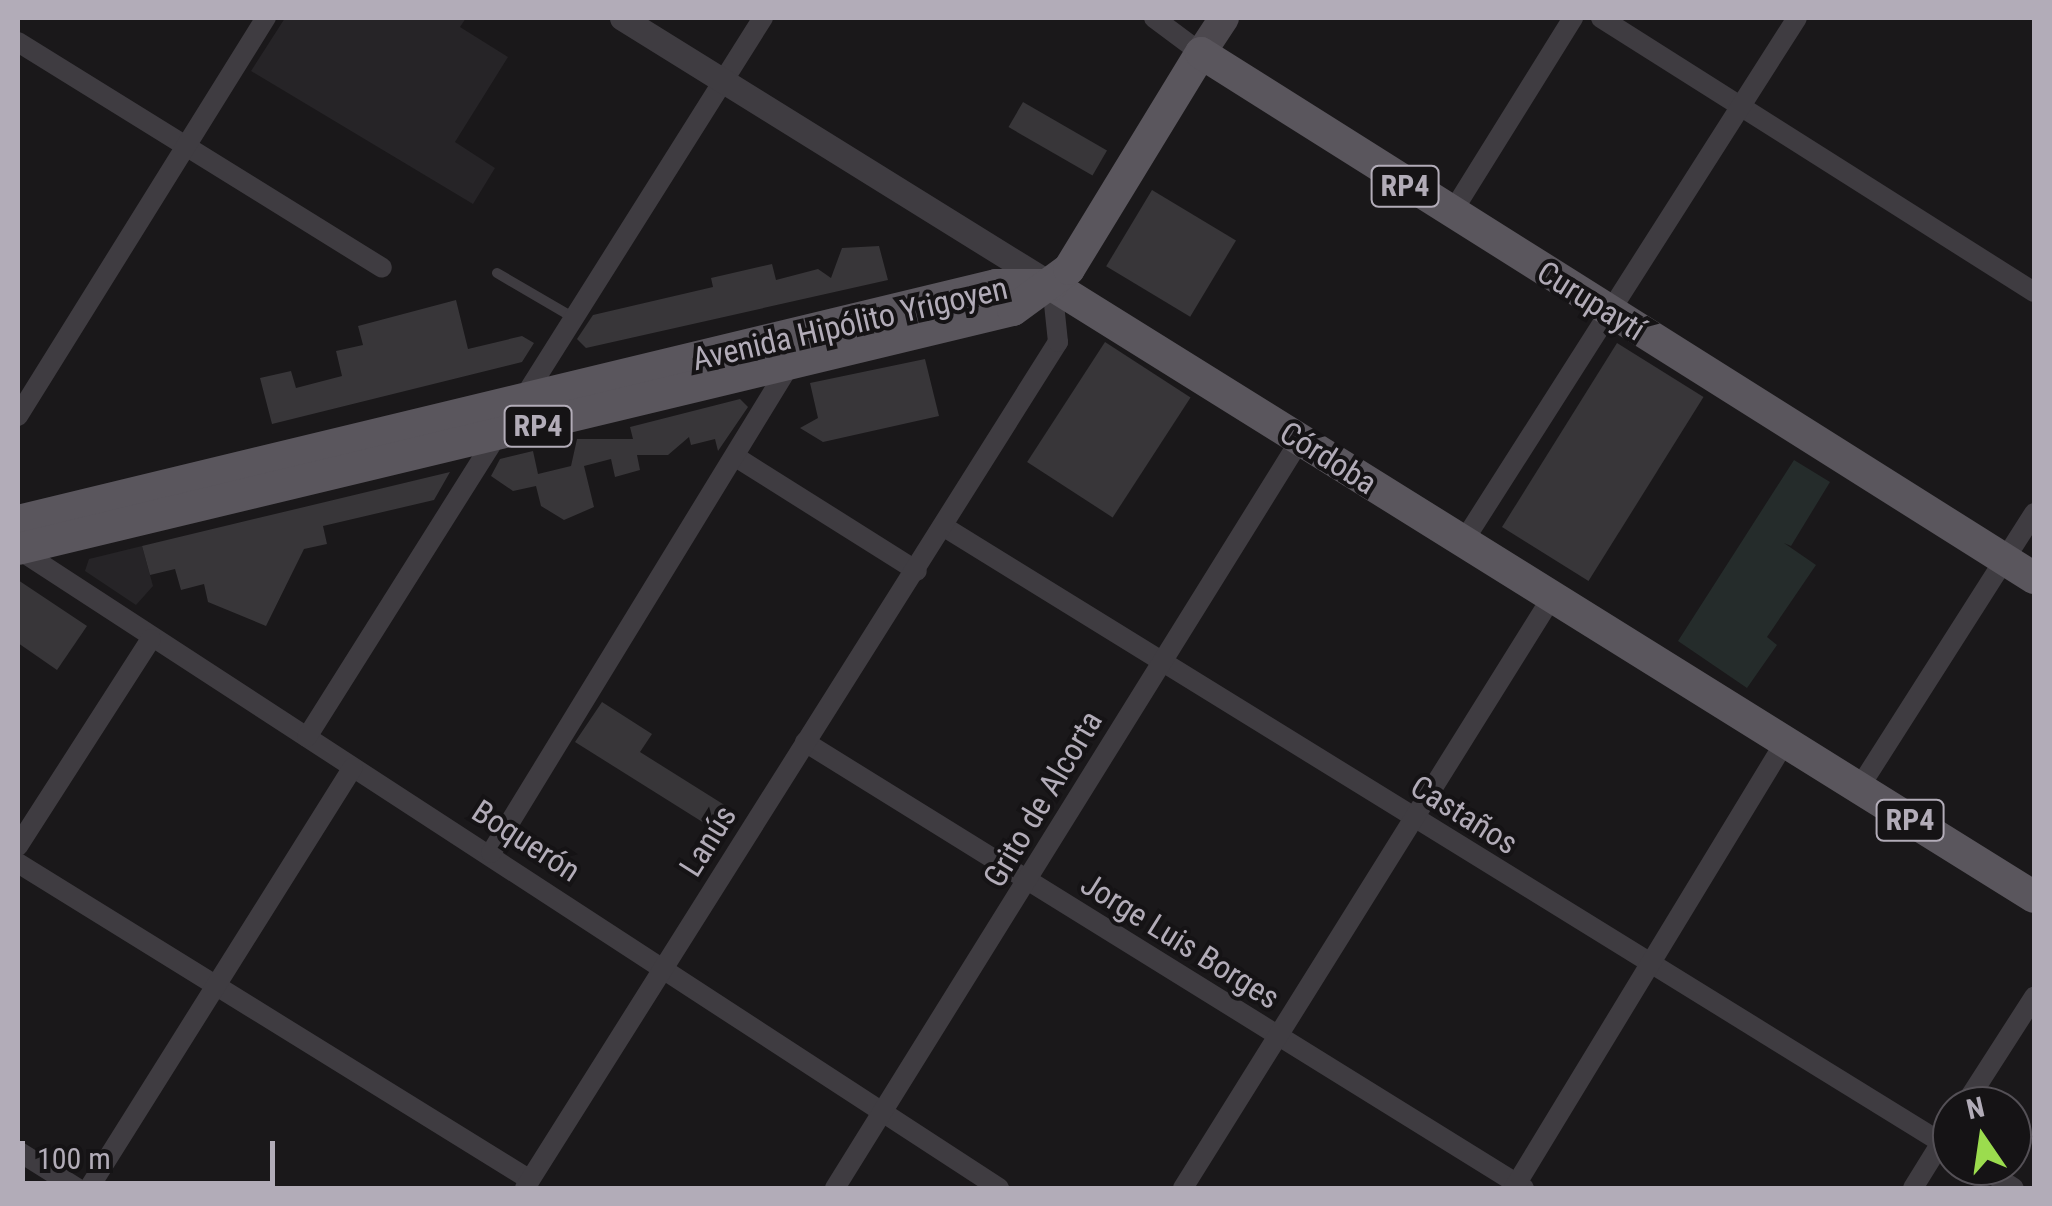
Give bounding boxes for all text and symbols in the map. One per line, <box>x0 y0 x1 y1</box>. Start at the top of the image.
road number: RP4 <box>1370 161 1440 211</box>
street label: Curupaytí <box>1530 253 1652 349</box>
street label: Avenida Hipólito Yrigoyen <box>689 269 1011 379</box>
road number: RP4 <box>503 401 573 451</box>
street label: Córdoba <box>1273 413 1383 503</box>
street label: Grito de Alcorta <box>975 704 1111 894</box>
street label: Castaños <box>1403 767 1525 863</box>
street label: Boquerón <box>465 792 587 890</box>
road number: RP4 <box>1875 795 1945 845</box>
street label: Lanús <box>672 799 744 883</box>
street label: Jorge Luis Borges <box>1074 865 1286 1017</box>
north arrow <box>1932 1086 2032 1186</box>
text: N <box>1964 1090 1988 1126</box>
scale bar <box>25 1121 280 1183</box>
text: 100 m <box>37 1141 111 1176</box>

